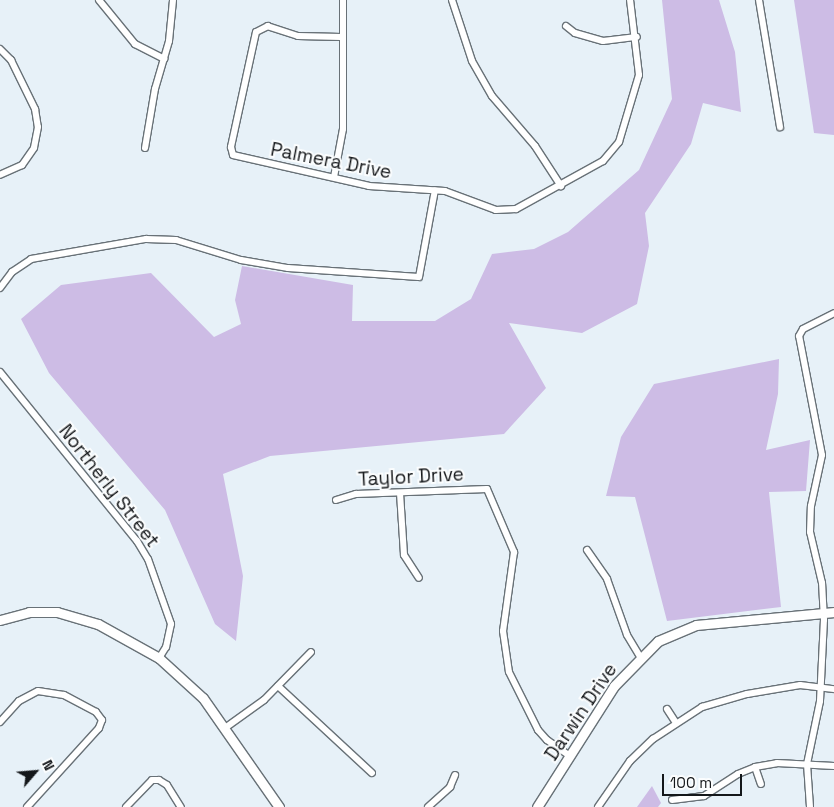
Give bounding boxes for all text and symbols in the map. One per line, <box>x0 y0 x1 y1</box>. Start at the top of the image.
street label: Palmera Drive <box>269 138 393 184</box>
street label: Northerly Street <box>54 420 164 552</box>
street label: Taylor Drive <box>358 463 464 491</box>
street label: Darwin Drive <box>540 659 622 765</box>
north arrow <box>10 747 60 797</box>
text: N <box>38 757 59 773</box>
scale bar <box>664 764 744 796</box>
text: 100 m <box>670 773 712 792</box>

